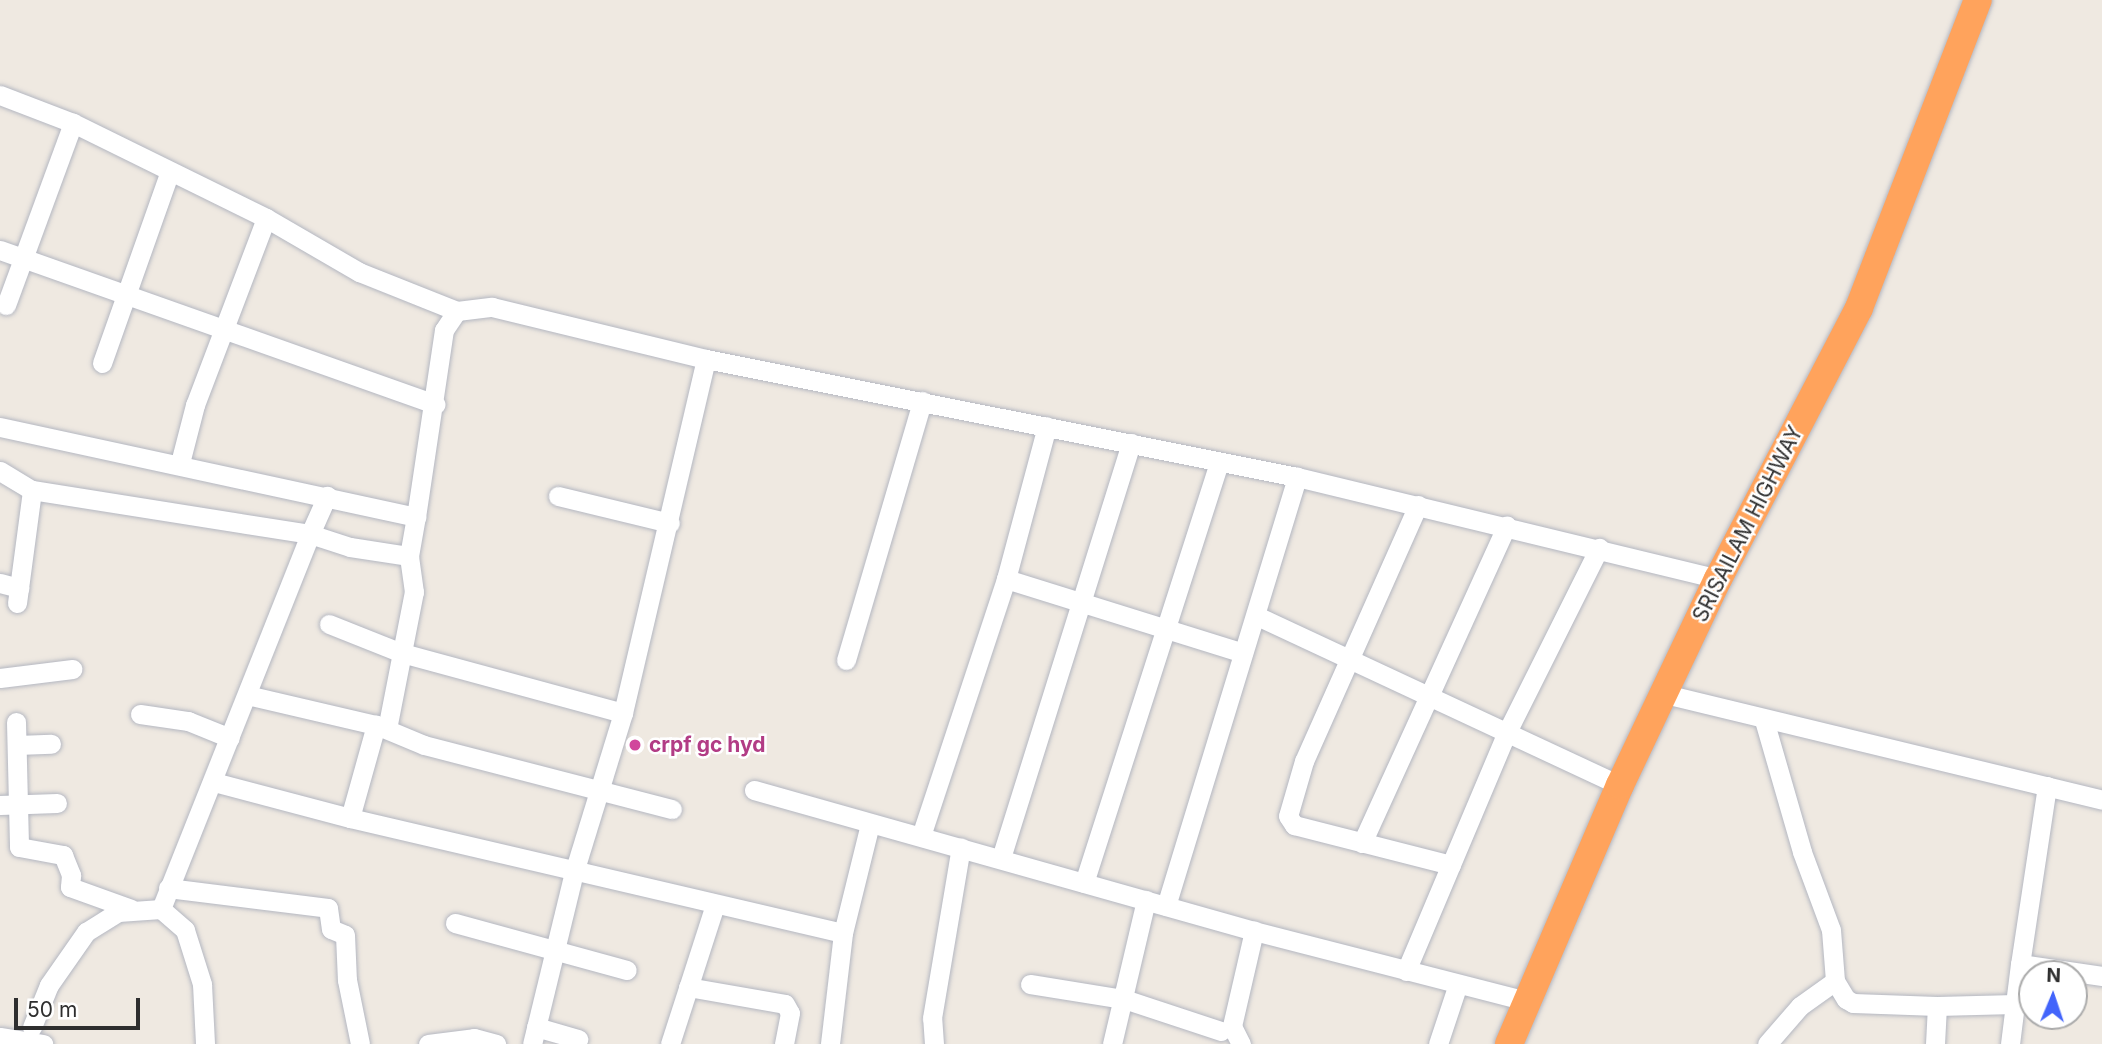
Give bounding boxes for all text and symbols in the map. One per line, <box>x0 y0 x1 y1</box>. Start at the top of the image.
street label: SRISAILAM HIGHWAY <box>1688 422 1808 626</box>
place label: crpf gc hyd <box>649 732 765 758</box>
marker: crpf gc hyd <box>627 737 643 753</box>
north arrow <box>2018 960 2088 1030</box>
text: N <box>2046 964 2061 987</box>
scale bar <box>18 984 144 1028</box>
text: 50 m <box>27 997 77 1022</box>

